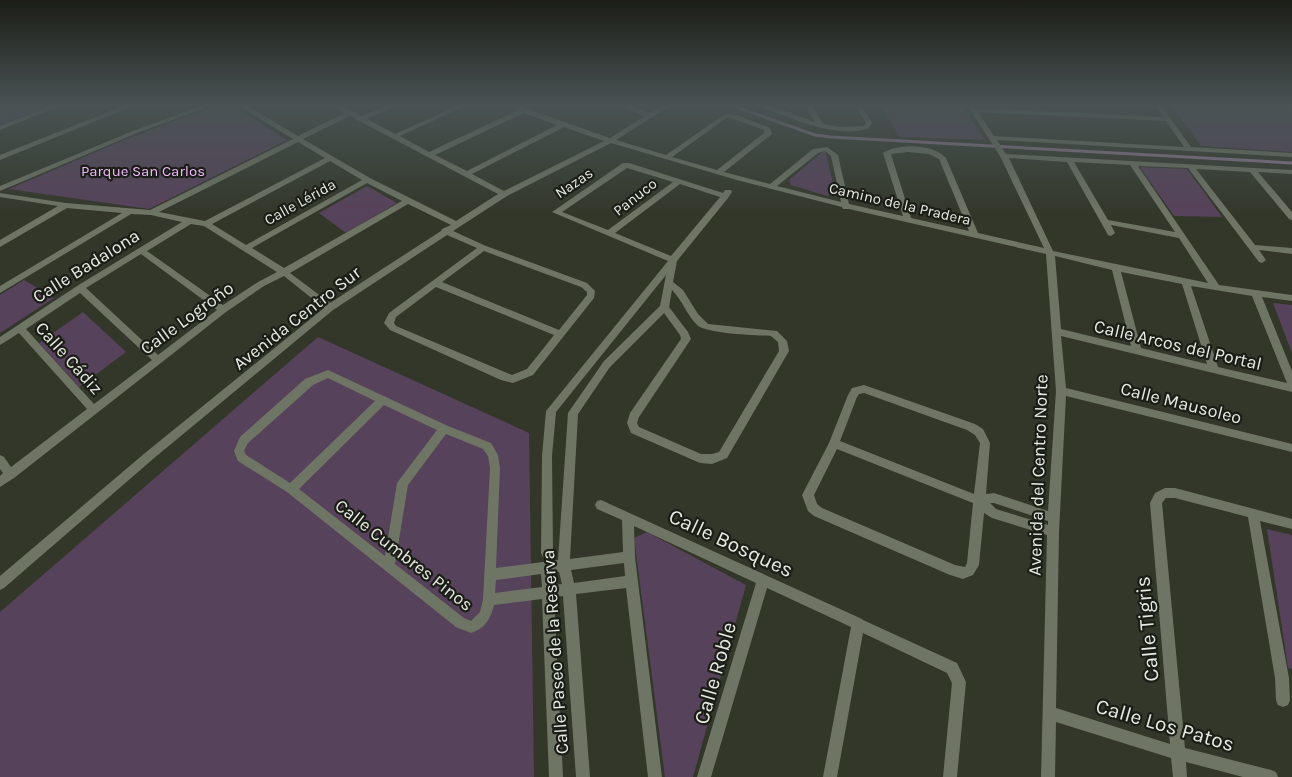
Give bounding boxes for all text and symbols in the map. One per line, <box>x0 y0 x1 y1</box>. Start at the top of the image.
park label: Parque San Carlos <box>81 162 205 180</box>
street label: Nazas <box>552 164 596 202</box>
street label: Panuco <box>610 174 660 220</box>
street label: Calle Lérida <box>261 175 339 229</box>
street label: Camino de la Pradera <box>827 179 973 229</box>
street label: Calle Badalona <box>28 224 144 308</box>
street label: Avenida Centro Sur <box>229 261 366 375</box>
street label: Calle Logroño <box>136 277 238 359</box>
street label: Calle Arcos del Portal <box>1092 315 1264 375</box>
street label: Calle Cádiz <box>31 317 107 399</box>
street label: Avenida del Centro Norte <box>1023 374 1053 576</box>
street label: Calle Mausoleo <box>1118 377 1244 429</box>
street label: Calle Cumbres Pinos <box>331 494 477 616</box>
street label: Calle Bosques <box>665 504 797 582</box>
street label: Calle Paseo de la Reserva <box>537 549 573 755</box>
street label: Calle Tigris <box>1130 575 1164 683</box>
street label: Calle Roble <box>689 619 741 727</box>
street label: Calle Los Patos <box>1093 694 1237 756</box>

